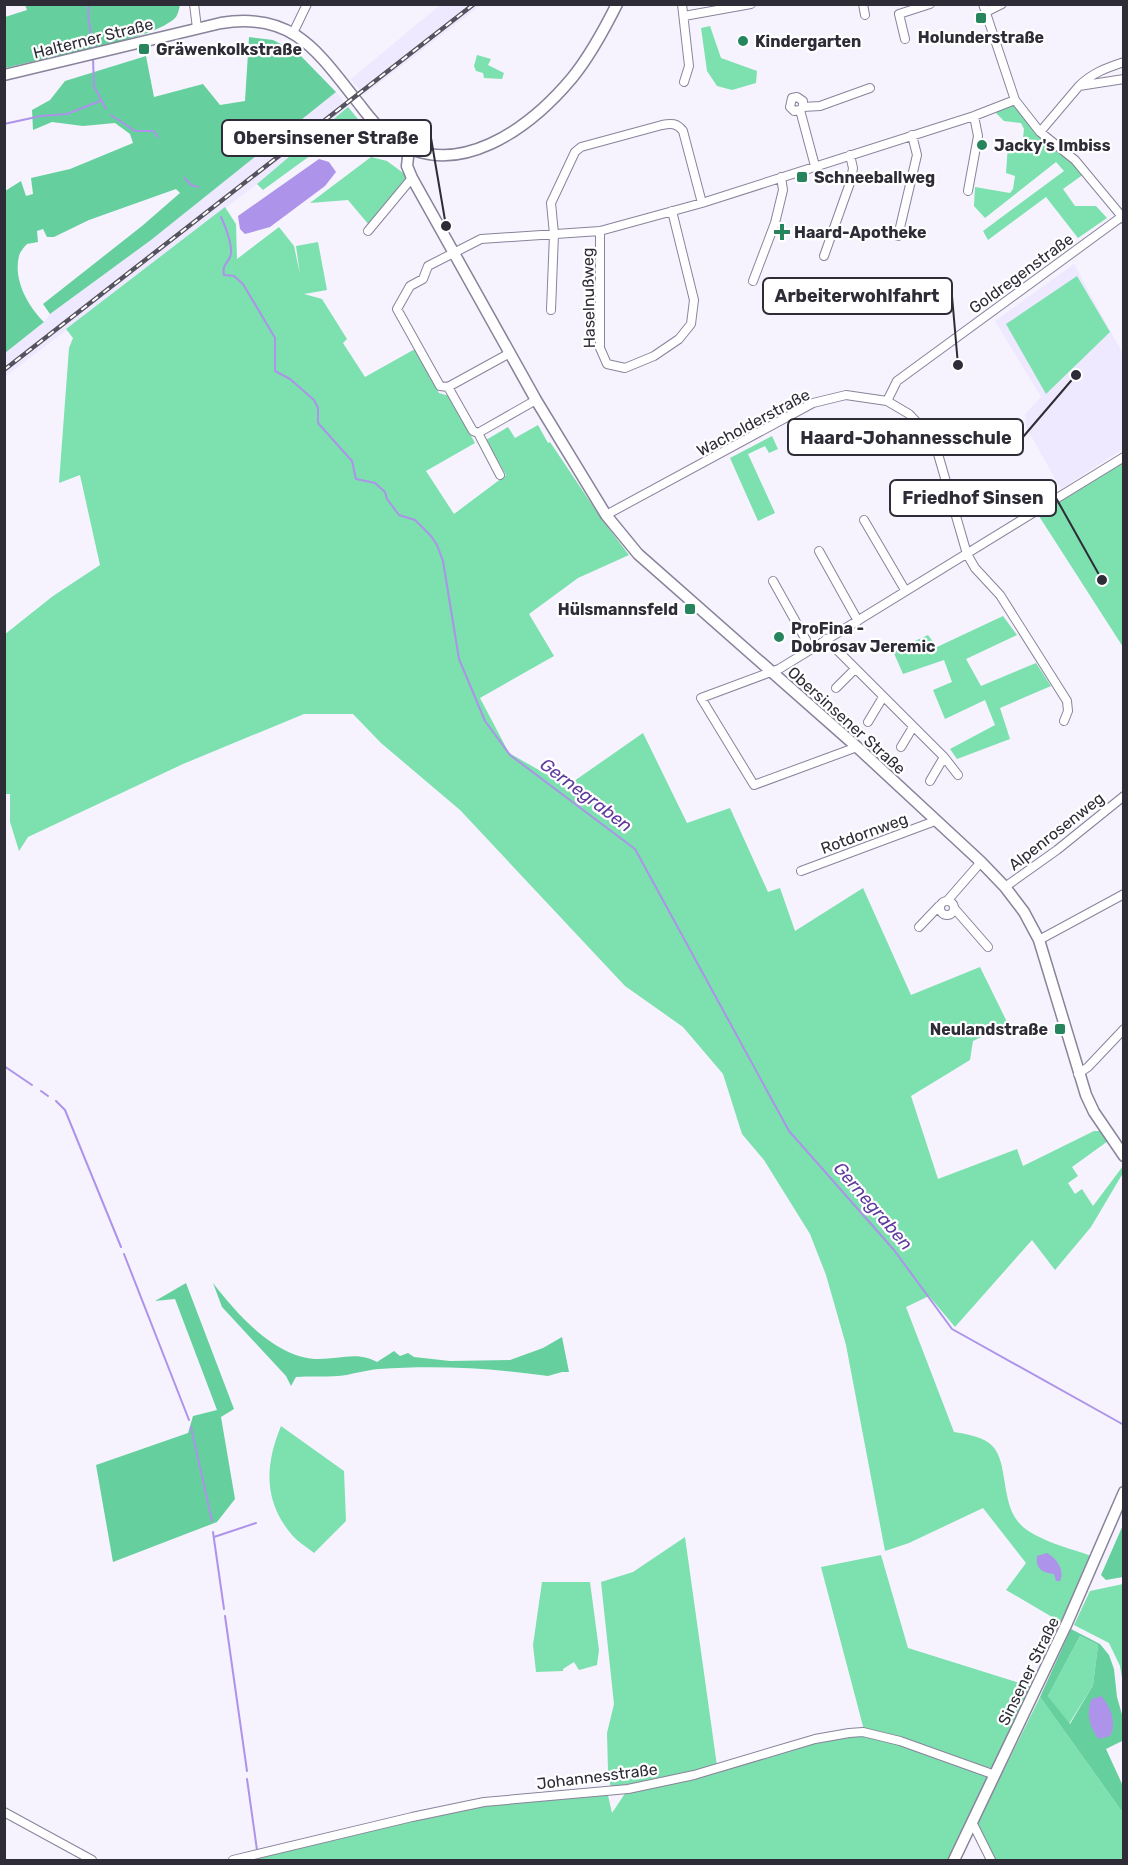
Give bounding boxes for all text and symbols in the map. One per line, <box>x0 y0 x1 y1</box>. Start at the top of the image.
marker: Holunderstraße <box>974 11 988 25</box>
street label: Halterner Straße <box>31 14 155 63</box>
place label: Holunderstraße <box>918 28 1044 47</box>
place label: Kindergarten <box>755 32 861 51</box>
marker: Kindergarten <box>736 34 750 48</box>
place label: Gräwenkolkstraße <box>156 40 302 59</box>
marker: Gräwenkolkstraße <box>137 42 151 56</box>
callout: Obersinsener Straße <box>222 120 431 156</box>
text: Obersinsener Straße <box>233 127 419 149</box>
place label: Jacky's Imbiss <box>994 136 1111 155</box>
marker: Jacky's Imbiss <box>975 138 989 152</box>
place label: Schneeballweg <box>814 168 935 187</box>
marker: Schneeballweg <box>795 170 809 184</box>
place label: Haard-Apotheke <box>794 223 927 242</box>
marker: Haard-Apotheke <box>775 225 789 239</box>
street label: Goldregenstraße <box>965 229 1077 318</box>
street label: Haselnußweg <box>578 247 599 349</box>
callout: Arbeiterwohlfahrt <box>763 278 952 314</box>
text: Arbeiterwohlfahrt <box>775 285 939 307</box>
street label: Wacholderstraße <box>694 385 813 460</box>
callout: Haard-Johannesschule <box>788 419 1023 455</box>
text: Haard-Johannesschule <box>800 427 1012 449</box>
callout: Friedhof Sinsen <box>890 480 1056 516</box>
text: Friedhof Sinsen <box>902 487 1044 509</box>
place label: Hülsmannsfeld <box>558 600 678 619</box>
marker: Hülsmannsfeld <box>683 602 697 616</box>
place label: ProFina - Dobrosav Jeremic <box>791 619 935 656</box>
marker: ProFina - Dobrosav Jeremic <box>772 630 786 644</box>
street label: Obersinsener Straße <box>784 662 909 778</box>
water label: Gernegraben <box>535 753 637 837</box>
street label: Alpenrosenweg <box>1005 788 1108 875</box>
street label: Rotdornweg <box>818 809 910 858</box>
place label: Neulandstraße <box>930 1020 1048 1039</box>
marker: Neulandstraße <box>1053 1022 1067 1036</box>
water label: Gernegraben <box>829 1157 917 1255</box>
street label: Sinsener Straße <box>994 1614 1063 1729</box>
street label: Johannesstraße <box>535 1760 659 1793</box>

